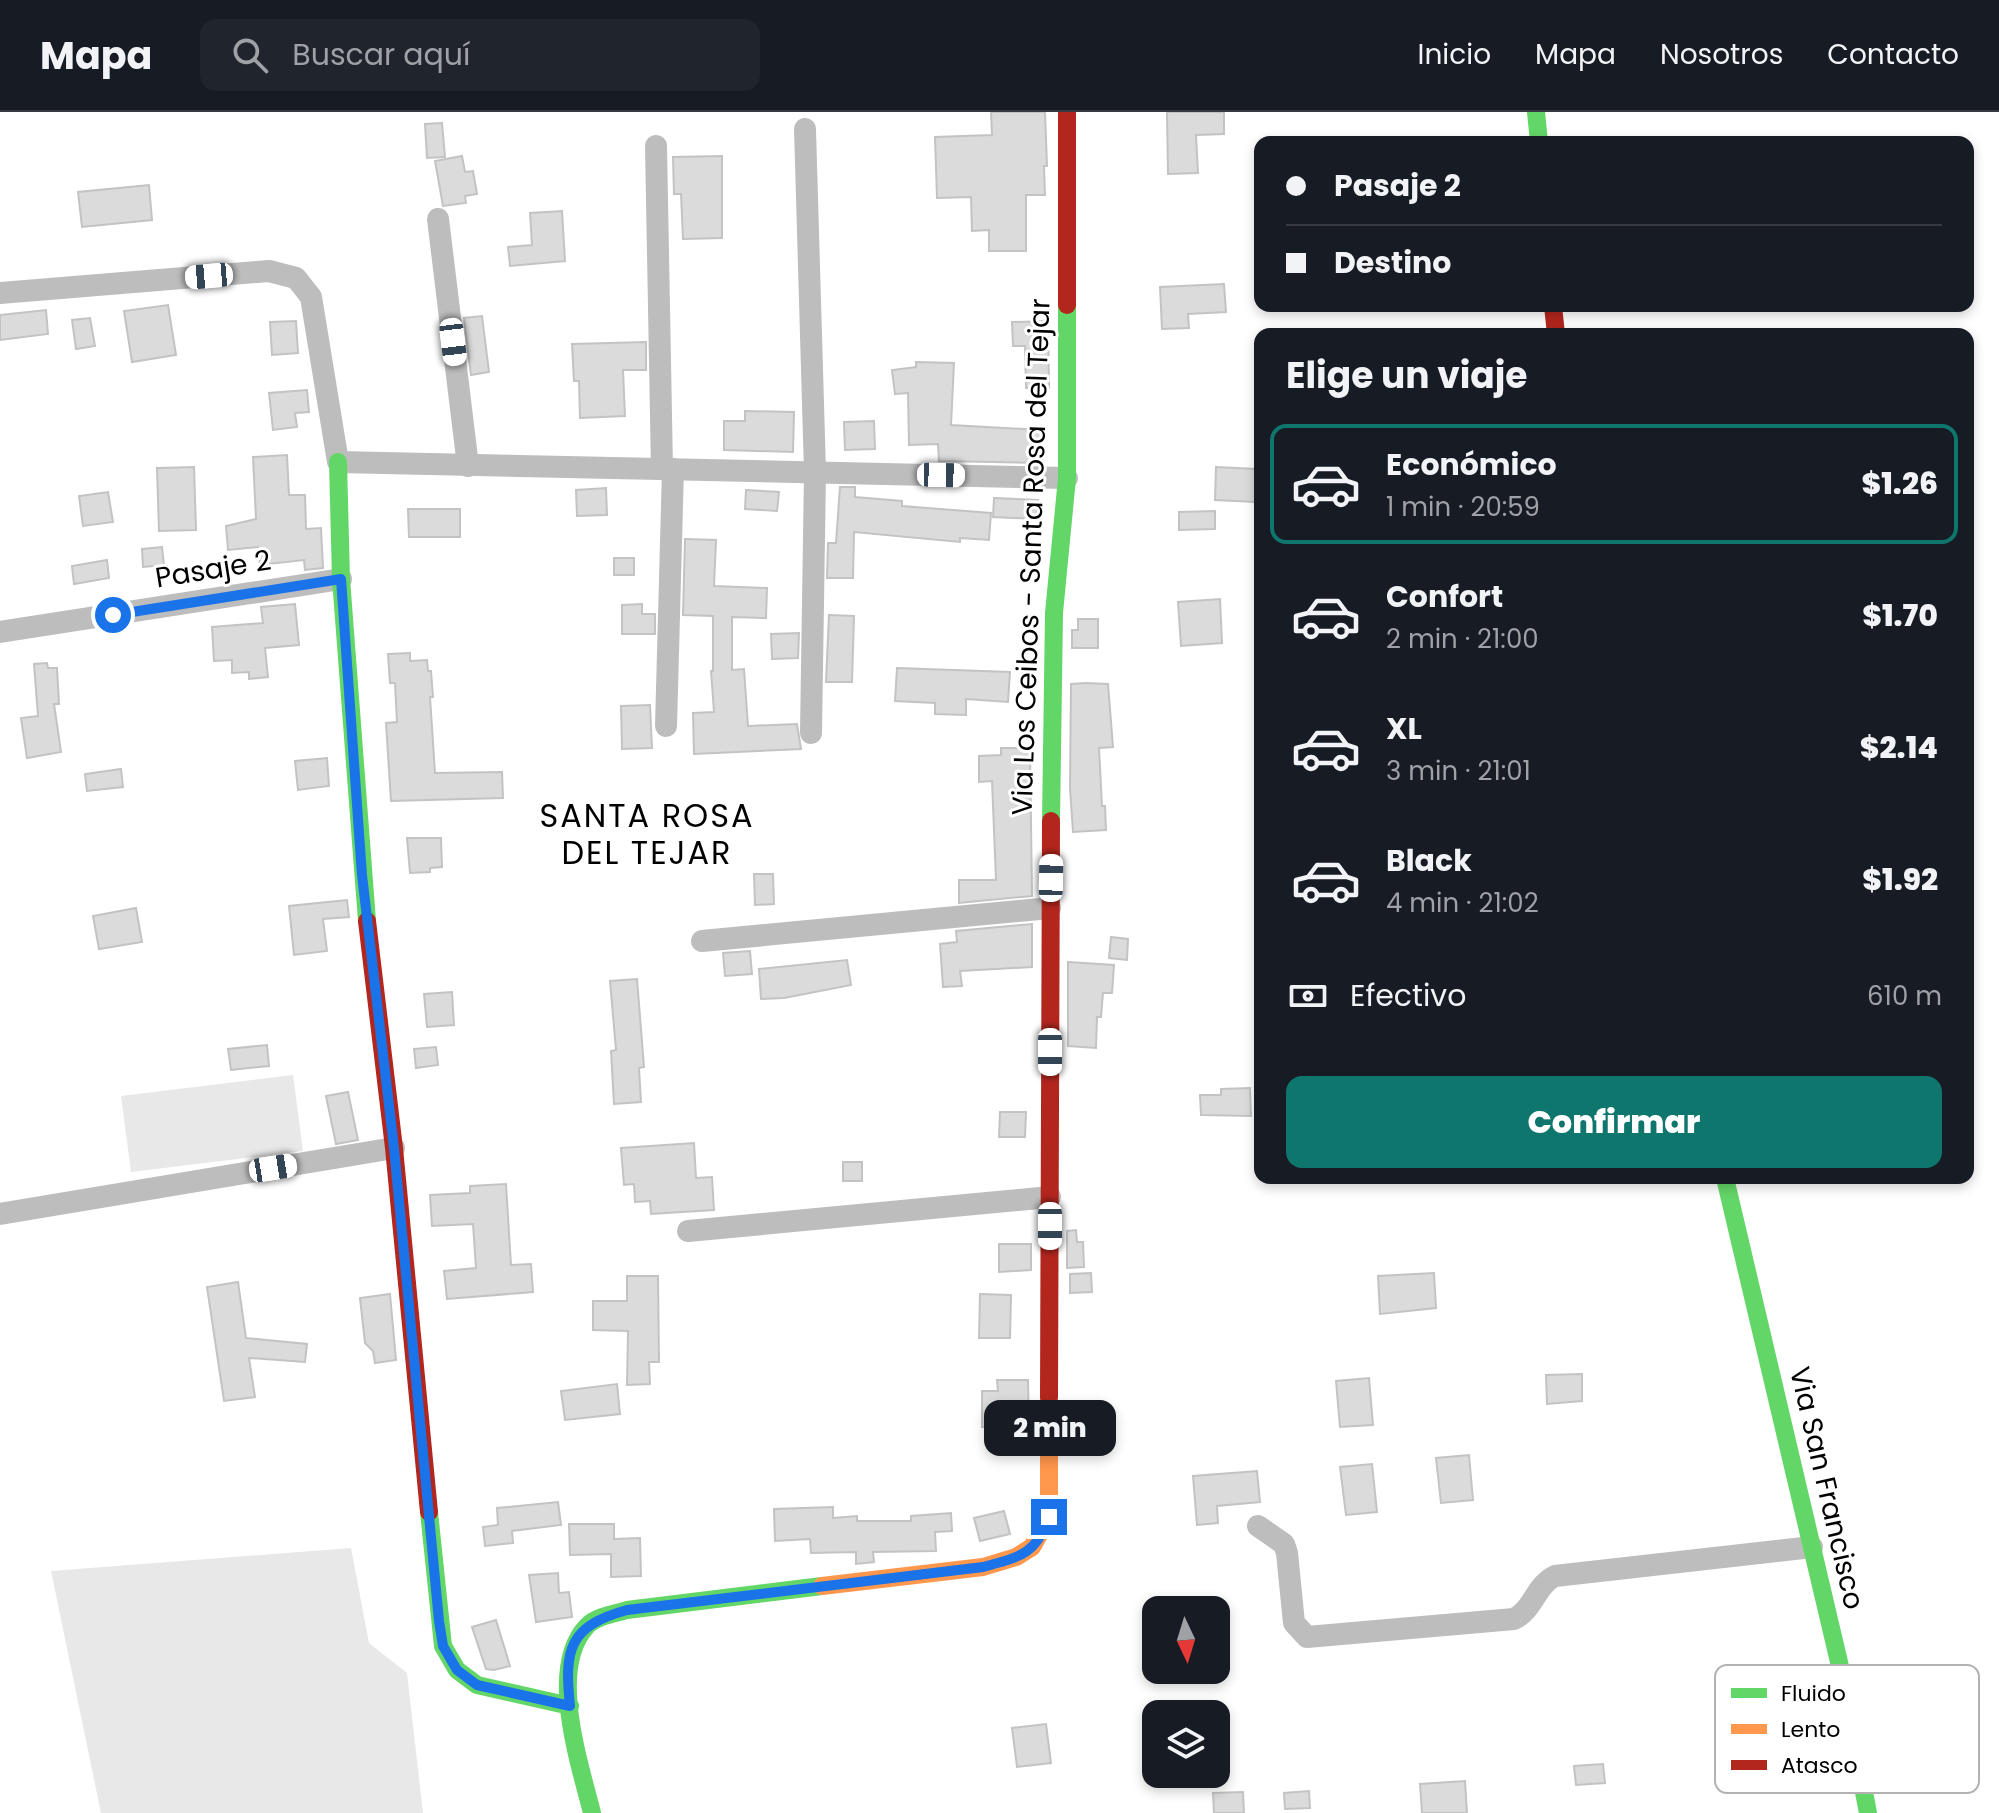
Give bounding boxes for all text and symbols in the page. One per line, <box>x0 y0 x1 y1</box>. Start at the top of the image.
search box <box>200 19 760 91</box>
text: Mapa <box>40 29 152 82</box>
icon: search <box>228 33 272 77</box>
text: Buscar aquí <box>292 33 470 76</box>
text: Inicio <box>1418 35 1491 74</box>
text: Mapa <box>1535 35 1616 74</box>
text: Nosotros <box>1660 35 1783 74</box>
text: Contacto <box>1827 35 1959 74</box>
text: Pasaje 2 <box>1334 164 1461 207</box>
text: Destino <box>1334 241 1451 284</box>
car <box>184 262 234 290</box>
street label: Via Los Ceibos - Santa Rosa del Tejar <box>1002 298 1060 816</box>
car <box>438 317 468 367</box>
text: Elige un viaje <box>1286 350 1528 401</box>
text: Económico <box>1386 443 1557 486</box>
icon: car <box>1290 448 1362 520</box>
text: $1.26 <box>1861 462 1938 505</box>
car <box>917 463 965 487</box>
text: 1 min · 20:59 <box>1386 489 1540 525</box>
street label: Pasaje 2 <box>152 541 274 597</box>
text: Confort <box>1386 575 1503 618</box>
icon: car <box>1290 580 1362 652</box>
text: $1.70 <box>1862 594 1938 637</box>
route start <box>95 597 131 633</box>
text: 2 min · 21:00 <box>1386 621 1539 657</box>
text: XL <box>1386 707 1422 750</box>
icon: car <box>1290 712 1362 784</box>
text: $2.14 <box>1860 726 1938 769</box>
text: 3 min · 21:01 <box>1386 753 1531 789</box>
district label: SANTA ROSA DEL TEJAR <box>539 793 755 875</box>
text: Black <box>1386 839 1472 882</box>
icon: car <box>1290 844 1362 916</box>
car <box>1039 854 1063 902</box>
text: $1.92 <box>1862 858 1938 901</box>
text: 4 min · 21:02 <box>1386 885 1539 921</box>
icon: cash <box>1286 974 1330 1018</box>
text: Efectivo <box>1350 974 1466 1017</box>
text: 610 m <box>1867 978 1942 1014</box>
car <box>1038 1028 1062 1076</box>
button: Confirmar <box>1286 1076 1942 1168</box>
car <box>247 1152 299 1184</box>
car <box>1038 1202 1062 1250</box>
street label: Via San Francisco <box>1780 1363 1874 1613</box>
callout: 2 min <box>983 1401 1115 1457</box>
text: 2 min <box>1013 1410 1087 1446</box>
route end <box>1031 1499 1067 1535</box>
north arrow <box>1142 1596 1230 1684</box>
map controls <box>1142 1596 1230 1788</box>
legend <box>1715 1665 1979 1793</box>
text: Fluido <box>1781 1678 1846 1709</box>
button: layers <box>1142 1700 1230 1788</box>
text: Lento <box>1781 1714 1840 1745</box>
text: Atasco <box>1781 1750 1858 1781</box>

